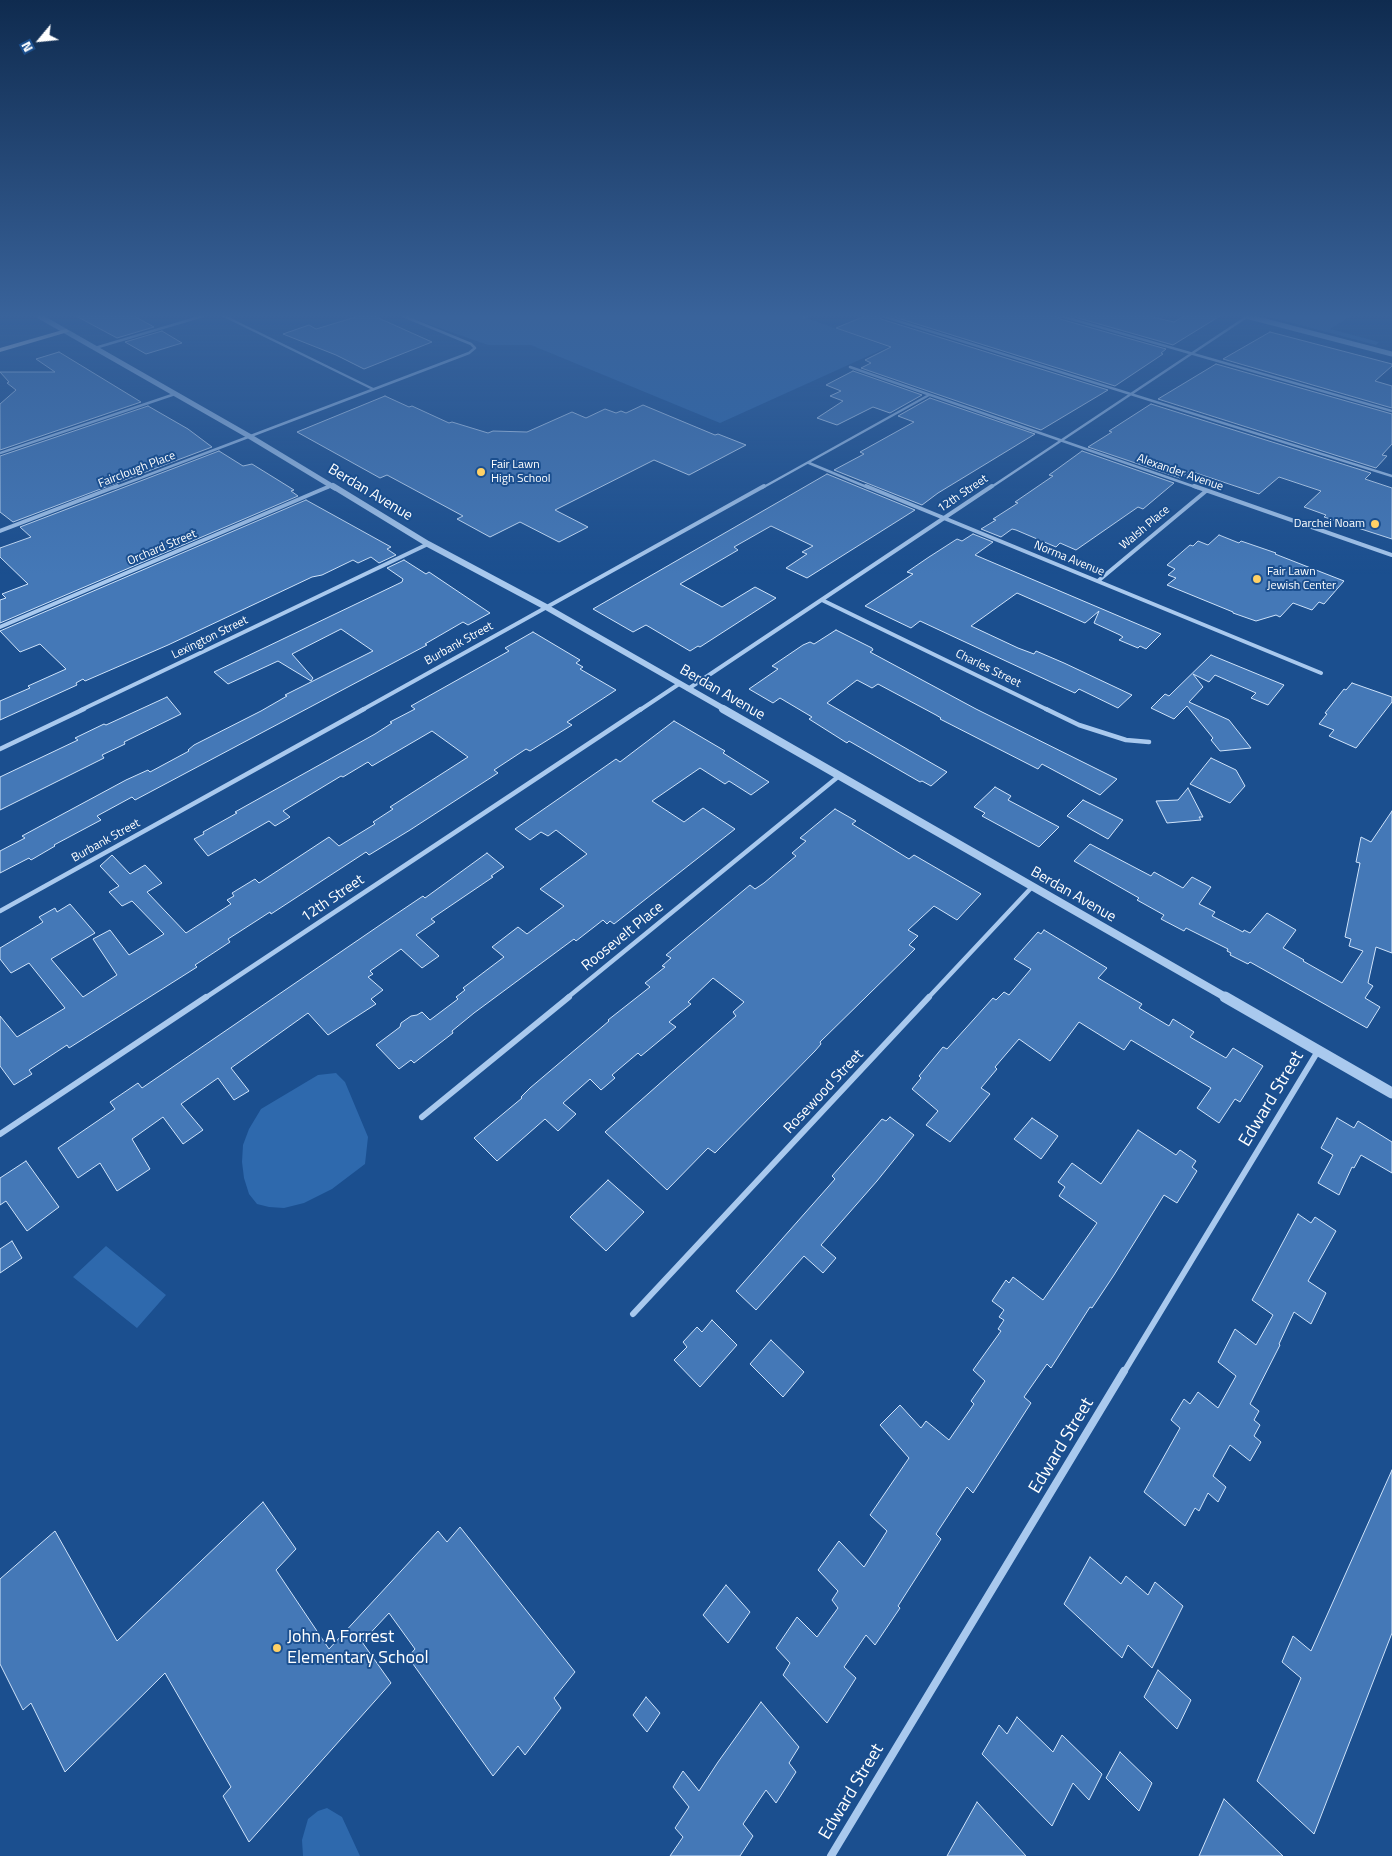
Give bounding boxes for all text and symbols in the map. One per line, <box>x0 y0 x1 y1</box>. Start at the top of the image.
north arrow <box>15 15 65 65</box>
text: N <box>15 38 38 56</box>
street label: Fairclough Place <box>96 449 178 491</box>
street label: Alexander Avenue <box>1135 451 1225 495</box>
place label: Fair Lawn High School <box>491 458 551 486</box>
street label: Berdan Avenue <box>324 461 416 525</box>
marker: Fair Lawn High School <box>475 466 487 478</box>
street label: 12th Street <box>935 472 991 516</box>
street label: Walsh Place <box>1117 503 1173 553</box>
place label: Darchei Noam <box>1294 517 1365 531</box>
marker: Darchei Noam <box>1369 518 1381 530</box>
street label: Orchard Street <box>125 527 199 569</box>
street label: Norma Avenue <box>1032 538 1106 580</box>
place label: Fair Lawn Jewish Center <box>1267 565 1336 593</box>
marker: Fair Lawn Jewish Center <box>1251 573 1263 585</box>
street label: Lexington Street <box>170 613 250 663</box>
street label: Burbank Street <box>422 619 496 669</box>
street label: Charles Street <box>953 647 1023 691</box>
street label: Berdan Avenue <box>676 661 768 725</box>
street label: Burbank Street <box>69 816 143 866</box>
street label: Berdan Avenue <box>1027 863 1119 927</box>
street label: 12th Street <box>298 871 368 927</box>
street label: Roosevelt Place <box>578 899 668 975</box>
street label: Rosewood Street <box>780 1046 868 1138</box>
street label: Edward Street <box>1235 1047 1309 1151</box>
street label: Edward Street <box>1025 1394 1099 1498</box>
place label: John A Forrest Elementary School <box>287 1627 429 1670</box>
marker: John A Forrest Elementary School <box>271 1642 283 1654</box>
street label: Edward Street <box>815 1740 889 1844</box>

